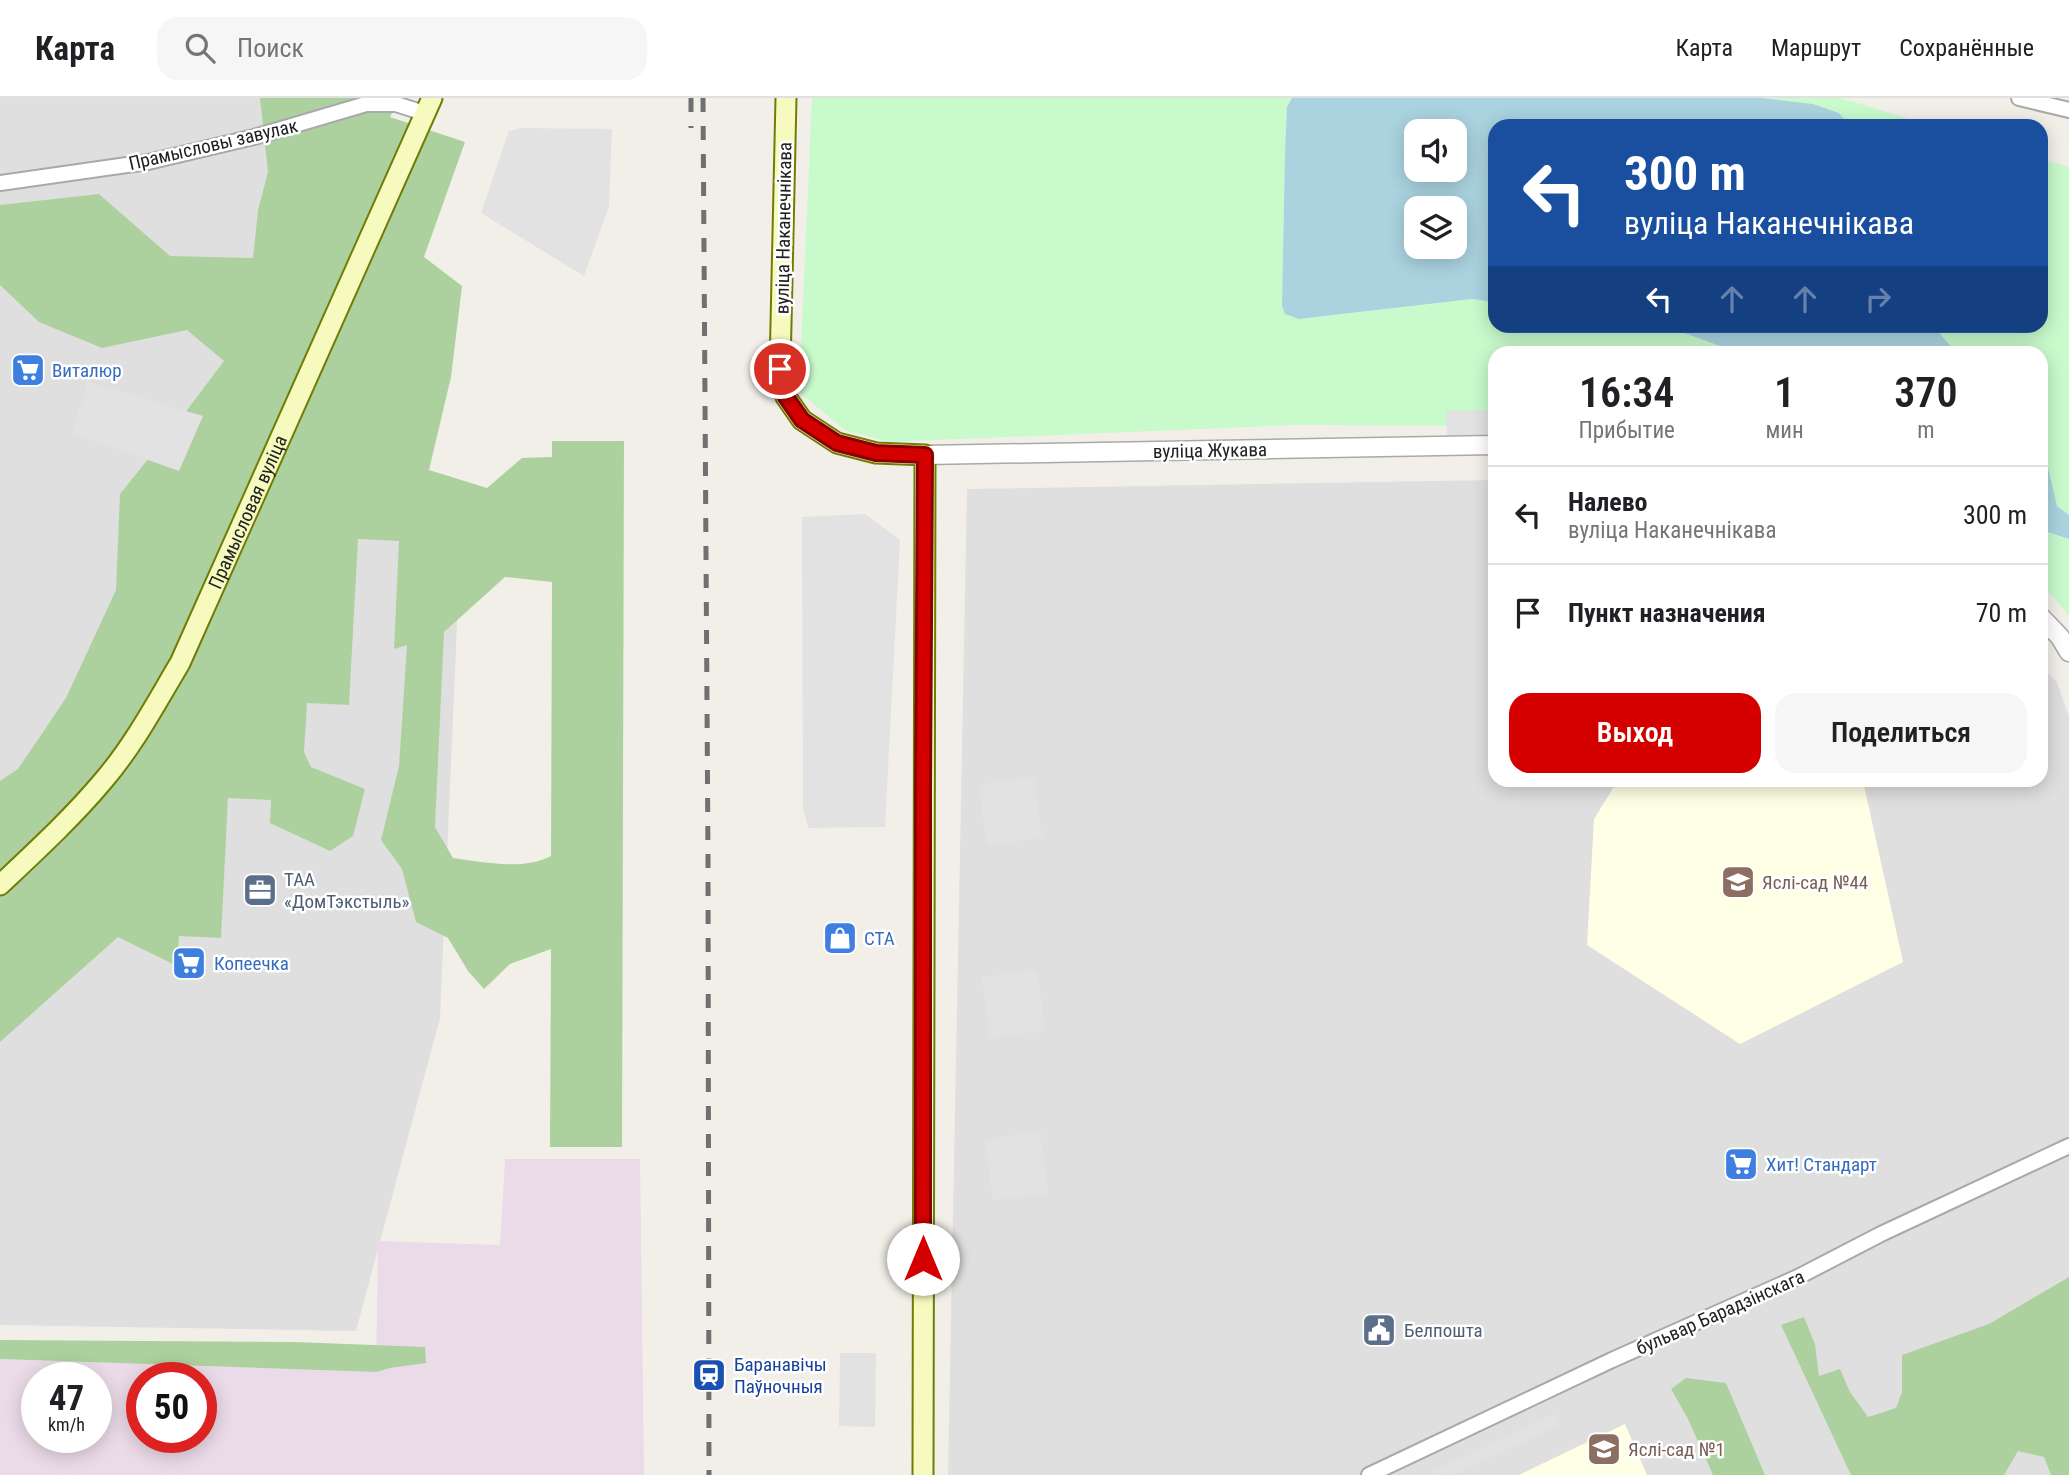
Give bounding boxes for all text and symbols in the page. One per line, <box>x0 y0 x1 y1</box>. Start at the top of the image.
search box <box>157 17 647 80</box>
text: Карта <box>35 29 115 68</box>
icon: search <box>181 29 219 67</box>
text: Поиск <box>237 33 304 63</box>
text: Карта <box>1676 34 1733 62</box>
text: Маршрут <box>1771 34 1861 62</box>
text: Сохранённые <box>1899 34 2034 62</box>
street label: Прамысловы завулак <box>126 114 300 175</box>
map controls <box>1404 119 1467 259</box>
button: sound <box>1404 119 1467 182</box>
street label: вуліца Наканечнікава <box>770 142 797 314</box>
text: 300 m <box>1624 145 1746 202</box>
icon: left <box>1509 147 1600 238</box>
button: layers <box>1404 196 1467 259</box>
text: вуліца Наканечнікава <box>1624 204 1914 242</box>
icon: left <box>1640 280 1678 318</box>
icon: ahead <box>1713 280 1751 318</box>
icon: ahead <box>1786 280 1824 318</box>
icon: right <box>1859 280 1897 318</box>
pin <box>750 339 810 399</box>
icon: arrive <box>761 350 799 388</box>
supermarket icon: Виталюр <box>9 351 47 389</box>
place label: Виталюр <box>52 359 122 382</box>
text: 16:34 <box>1579 368 1674 417</box>
text: 1 <box>1774 368 1795 417</box>
text: 370 <box>1894 368 1958 417</box>
text: Прибытие <box>1578 417 1675 444</box>
text: мин <box>1765 417 1804 444</box>
text: m <box>1917 417 1934 444</box>
street label: Прамысловая вуліца <box>204 432 292 593</box>
street label: вуліца Жукава <box>1153 438 1267 463</box>
text: Налево <box>1568 487 1648 517</box>
icon: left <box>1509 496 1547 534</box>
text: 300 m <box>1963 500 2027 530</box>
text: вуліца Наканечнікава <box>1568 517 1776 544</box>
icon: arrive <box>1509 594 1547 632</box>
text: Пункт назначения <box>1568 598 1766 628</box>
text: 70 m <box>1976 598 2027 628</box>
button: Выход <box>1509 693 1761 773</box>
button: Поделиться <box>1775 693 2027 773</box>
school or university icon: Яслі-сад №44 <box>1719 863 1757 901</box>
place label: ТАА «ДомТэкстыль» <box>284 868 410 913</box>
office icon: ТАА «ДомТэкстыль» <box>241 871 279 909</box>
place label: Яслі-сад №44 <box>1762 871 1868 894</box>
shop icon: СТА <box>821 919 859 957</box>
place label: СТА <box>864 927 895 950</box>
supermarket icon: Копеечка <box>170 944 208 982</box>
place label: Копеечка <box>214 952 289 975</box>
supermarket icon: Хит! Стандарт <box>1722 1145 1760 1183</box>
place label: Хит! Стандарт <box>1766 1153 1877 1176</box>
position arrow <box>886 1222 960 1296</box>
street label: бульвар Барадзінскага <box>1632 1265 1808 1360</box>
public building icon: Белпошта <box>1360 1311 1398 1349</box>
place label: Белпошта <box>1404 1319 1483 1342</box>
place label: Баранавічы Паўночныя <box>734 1353 827 1398</box>
station icon: Баранавічы Паўночныя <box>690 1356 728 1394</box>
speed limit sign: 50 <box>126 1362 217 1453</box>
text: 47 <box>49 1378 84 1419</box>
text: km/h <box>48 1414 85 1435</box>
school or university icon: Яслі-сад №1 <box>1585 1430 1623 1468</box>
place label: Яслі-сад №1 <box>1628 1438 1725 1461</box>

